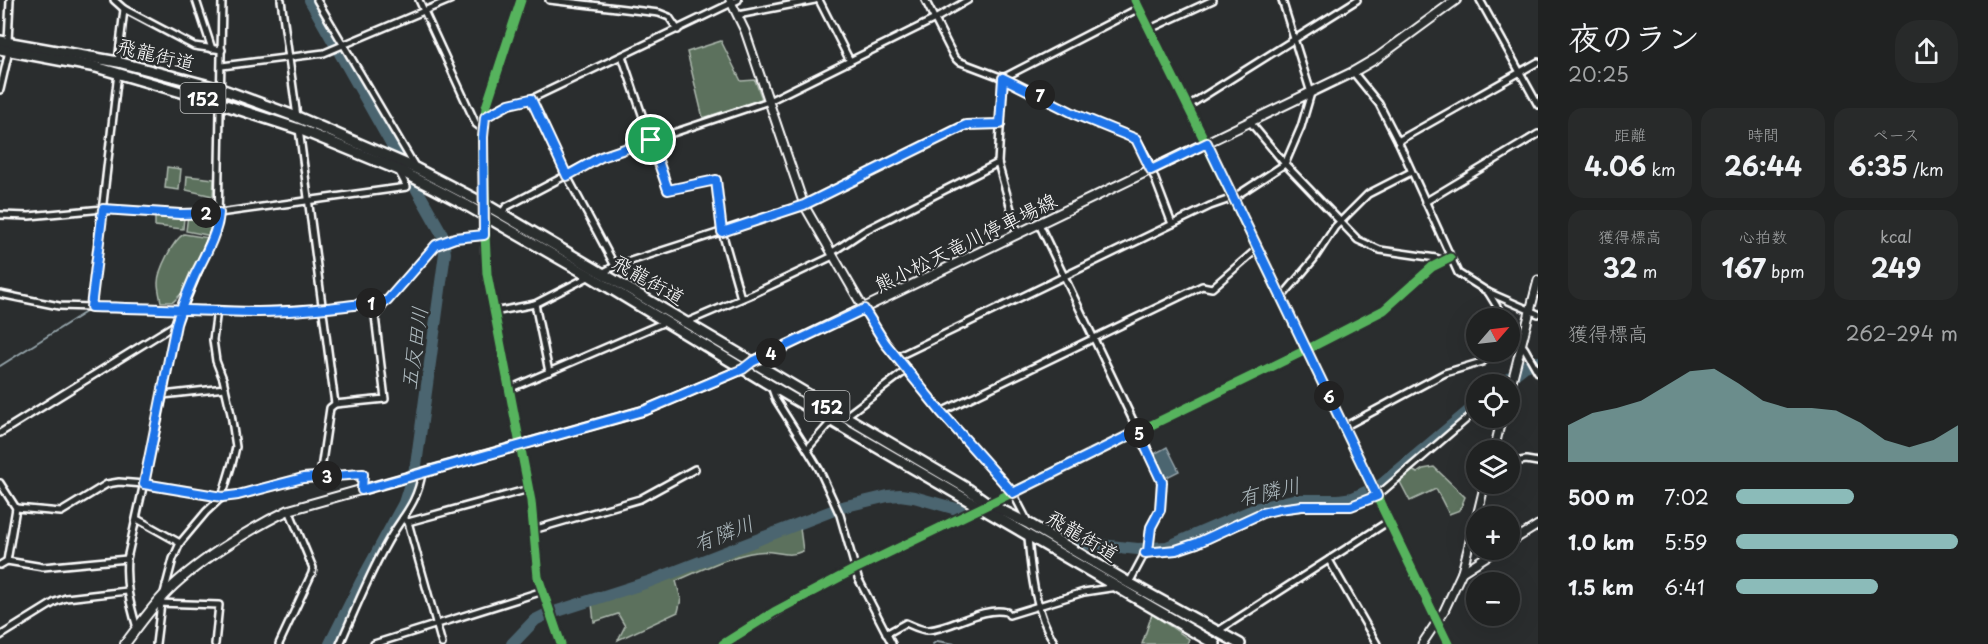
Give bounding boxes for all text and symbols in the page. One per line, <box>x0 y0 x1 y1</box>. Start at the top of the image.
text: 夜のラン <box>1568 11 1700 61</box>
button: share <box>1895 20 1958 83</box>
street label: 飛龍街道 <box>114 30 198 78</box>
text: 20:25 <box>1568 59 1629 89</box>
pin: 7 <box>1025 80 1055 110</box>
road number: 152 <box>180 83 226 113</box>
text: 7 <box>1035 83 1045 107</box>
pin <box>625 114 676 165</box>
text: 距離 <box>1614 122 1646 146</box>
text: 時間 <box>1747 122 1779 146</box>
text: ペース <box>1872 122 1920 146</box>
icon: arrive <box>634 123 667 156</box>
text: 4.06 <box>1584 146 1646 185</box>
text: 26:44 <box>1724 146 1802 185</box>
text: 6:35 <box>1848 146 1908 185</box>
text: km <box>1646 157 1676 181</box>
text: /km <box>1908 157 1944 181</box>
street label: 熊小松天竜川停車場線 <box>869 185 1061 299</box>
pin: 2 <box>191 198 221 228</box>
text: 2 <box>200 201 212 225</box>
text: 獲得標高 <box>1598 224 1662 248</box>
text: 心拍数 <box>1739 224 1787 248</box>
text: kcal <box>1880 224 1912 248</box>
street label: 飛龍街道 <box>607 246 691 312</box>
text: 32 <box>1603 248 1638 287</box>
text: 167 <box>1722 248 1766 287</box>
text: 249 <box>1871 248 1921 287</box>
text: m <box>1638 259 1657 283</box>
text: bpm <box>1766 259 1804 283</box>
pin: 1 <box>356 288 386 318</box>
text: 1 <box>367 291 375 315</box>
water label: 五反田川 <box>391 304 435 392</box>
north arrow <box>1466 308 1520 362</box>
map controls <box>1466 308 1520 626</box>
text: 獲得標高 <box>1568 318 1648 348</box>
text: 262–294 m <box>1845 318 1958 348</box>
pin: 4 <box>756 338 786 368</box>
text: 4 <box>766 341 776 365</box>
button: locate <box>1466 374 1520 428</box>
pin: 6 <box>1314 381 1344 411</box>
text: 6 <box>1323 384 1335 408</box>
road number: 152 <box>804 391 850 421</box>
pin: 5 <box>1124 418 1154 448</box>
text: 5 <box>1134 421 1144 445</box>
button: layers <box>1466 440 1520 494</box>
pin: 3 <box>312 461 342 491</box>
text: 3 <box>322 464 332 488</box>
water label: 有隣川 <box>1235 467 1303 513</box>
text: 500 m <box>1568 482 1635 512</box>
text: 7:02 <box>1664 482 1709 512</box>
street label: 飛龍街道 <box>1041 502 1125 568</box>
water label: 有隣川 <box>688 506 758 558</box>
button: + <box>1466 506 1520 560</box>
text: 1.0 km <box>1568 527 1635 557</box>
text: 5:59 <box>1664 527 1708 557</box>
button: − <box>1466 572 1520 626</box>
text: 1.5 km <box>1568 572 1634 602</box>
text: 6:41 <box>1664 572 1705 602</box>

